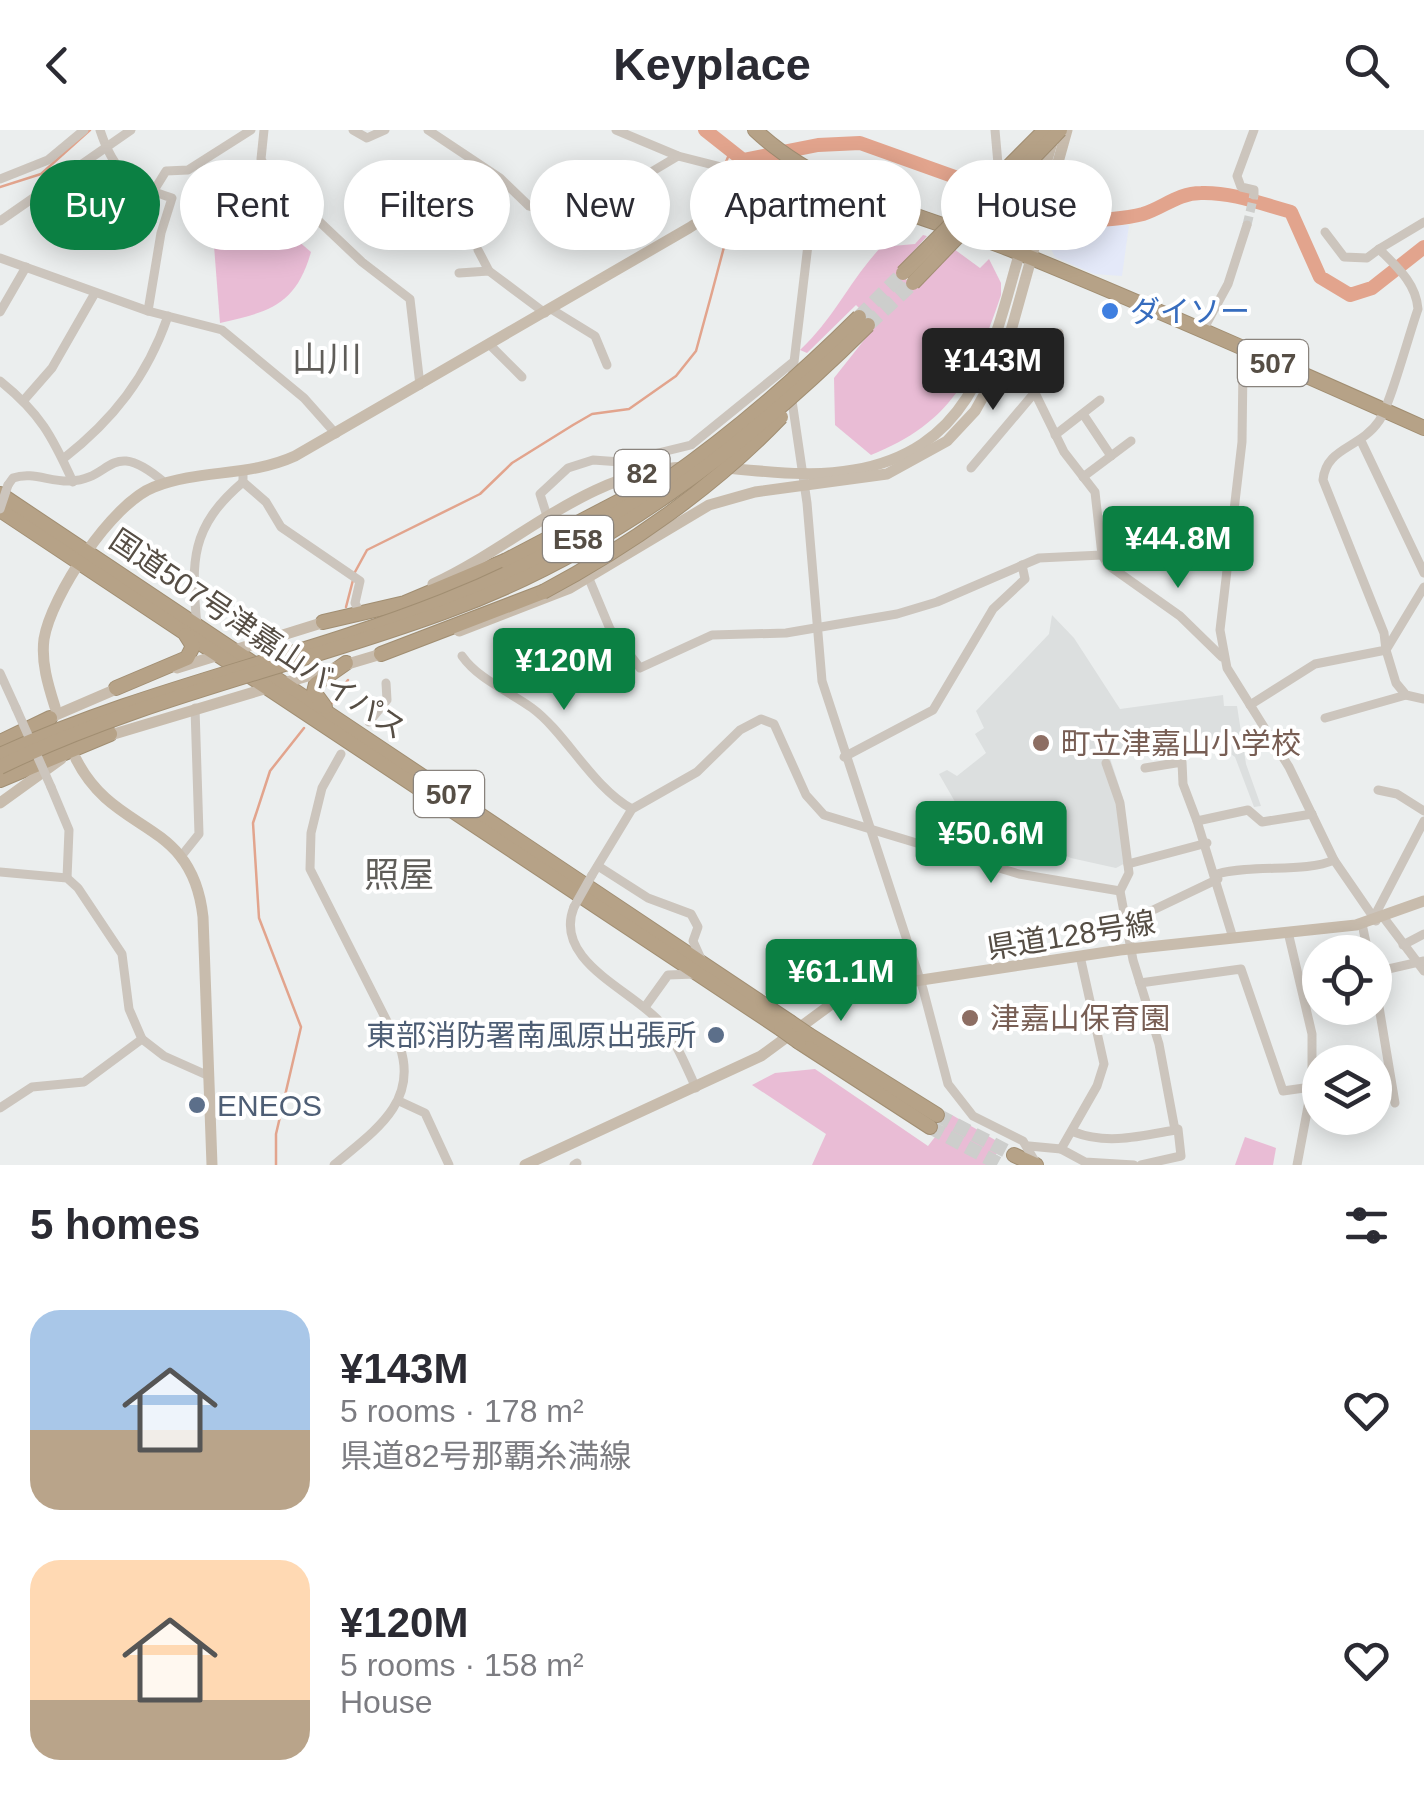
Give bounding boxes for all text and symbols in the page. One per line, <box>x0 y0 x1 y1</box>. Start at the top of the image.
icon: back <box>30 38 85 93</box>
icon: search <box>1339 38 1394 93</box>
text: Keyplace <box>613 39 811 90</box>
chip: Buy <box>30 160 160 250</box>
chip: Rent <box>180 160 324 250</box>
chip: Filters <box>344 160 510 250</box>
chip: New <box>530 160 670 250</box>
chip: Apartment <box>690 160 921 250</box>
chip: House <box>941 160 1112 250</box>
place label: ダイソー <box>1130 295 1250 328</box>
marker: ダイソー <box>1099 300 1121 322</box>
pin: ¥143M <box>923 328 1063 413</box>
district label: 山川 <box>292 339 362 378</box>
road number: 507 <box>1238 340 1308 386</box>
text: ¥143M <box>944 342 1042 378</box>
road number: 82 <box>614 450 670 496</box>
pin: ¥44.8M <box>1097 506 1259 591</box>
road number: E58 <box>543 516 613 562</box>
text: ¥44.8M <box>1125 520 1231 556</box>
street label: 国道507号津嘉山バイパス <box>104 523 412 745</box>
pin: ¥120M <box>494 628 634 713</box>
text: ¥120M <box>515 642 613 678</box>
place label: 町立津嘉山小学校 <box>1061 727 1301 760</box>
marker: 町立津嘉山小学校 <box>1030 732 1052 754</box>
road number: 507 <box>414 771 484 817</box>
pin: ¥50.6M <box>910 801 1072 886</box>
text: ¥50.6M <box>938 815 1044 851</box>
district label: 照屋 <box>364 855 434 894</box>
street label: 県道128号線 <box>984 905 1158 965</box>
map controls <box>1302 935 1392 1135</box>
button: locate <box>1302 935 1392 1025</box>
pin: ¥61.1M <box>760 939 922 1024</box>
text: ¥61.1M <box>788 953 894 989</box>
place label: 津嘉山保育園 <box>990 1002 1170 1035</box>
marker: 津嘉山保育園 <box>959 1007 981 1029</box>
place label: 東部消防署南風原出張所 <box>366 1019 696 1052</box>
marker: 東部消防署南風原出張所 <box>705 1024 727 1046</box>
button: layers <box>1302 1045 1392 1135</box>
place label: ENEOS <box>217 1089 322 1122</box>
marker: ENEOS <box>186 1094 208 1116</box>
icon: filters <box>1339 1198 1394 1253</box>
text: 5 homes <box>30 1201 200 1248</box>
text: ¥143M <box>340 1345 468 1392</box>
icon: home <box>110 1350 230 1470</box>
icon: heart <box>1339 1383 1394 1438</box>
text: 5 rooms · 178 m² <box>340 1393 584 1429</box>
text: 県道82号那覇糸満線 <box>340 1438 632 1474</box>
text: ¥120M <box>340 1599 468 1646</box>
icon: home <box>110 1600 230 1720</box>
icon: heart <box>1339 1633 1394 1688</box>
text: 5 rooms · 158 m² <box>340 1647 584 1683</box>
text: House <box>340 1684 433 1720</box>

